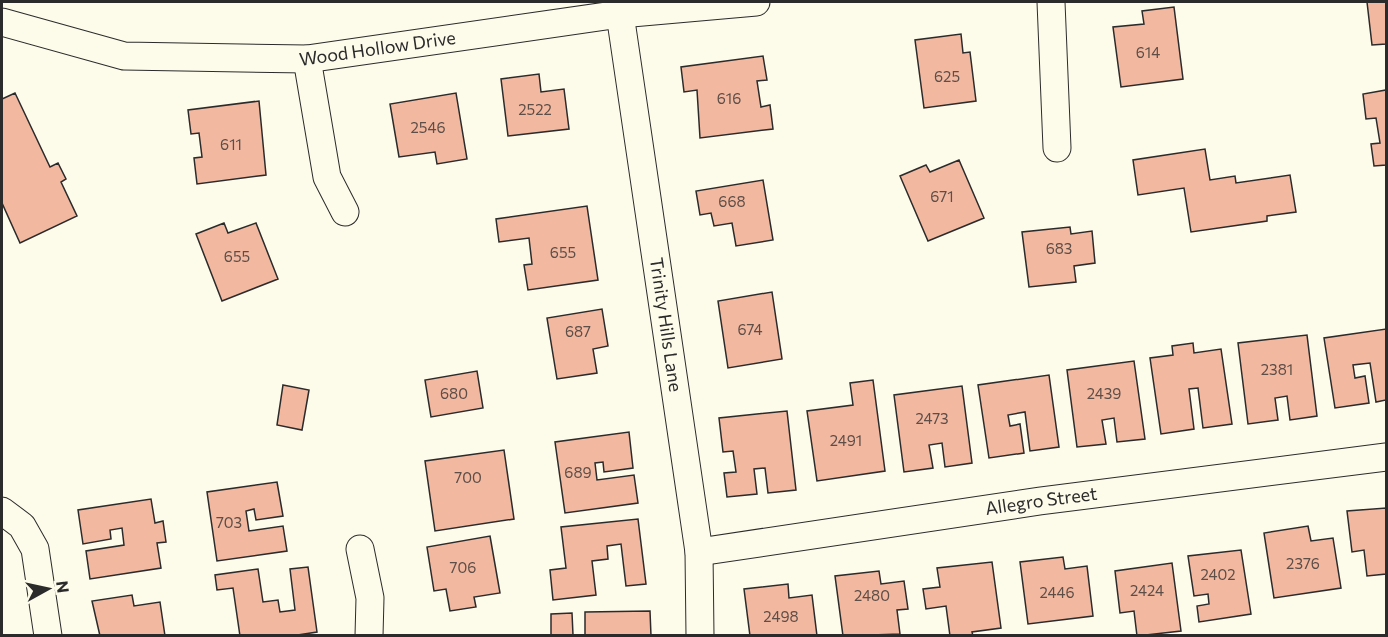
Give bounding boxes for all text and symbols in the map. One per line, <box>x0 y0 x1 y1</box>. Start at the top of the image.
street label: Wood Hollow Drive <box>298 26 457 70</box>
house number: 614 <box>1136 43 1160 61</box>
house number: 625 <box>934 67 960 85</box>
house number: 616 <box>717 89 741 107</box>
house number: 2522 <box>518 100 552 118</box>
house number: 2546 <box>410 118 446 136</box>
house number: 611 <box>220 135 242 153</box>
house number: 671 <box>930 187 954 205</box>
house number: 668 <box>718 192 746 210</box>
house number: 683 <box>1046 239 1072 257</box>
house number: 655 <box>550 243 576 261</box>
house number: 655 <box>224 247 250 265</box>
street label: Trinity Hills Lane <box>646 256 687 393</box>
house number: 674 <box>737 320 763 338</box>
house number: 687 <box>565 322 591 340</box>
house number: 2381 <box>1261 360 1293 378</box>
house number: 680 <box>440 384 468 402</box>
house number: 2439 <box>1087 384 1121 402</box>
house number: 2473 <box>915 409 949 427</box>
house number: 2491 <box>830 431 862 449</box>
house number: 689 <box>564 463 592 481</box>
house number: 700 <box>454 468 482 486</box>
street label: Allegro Street <box>984 482 1098 519</box>
house number: 703 <box>216 513 242 531</box>
house number: 2376 <box>1286 554 1320 572</box>
house number: 706 <box>450 558 476 576</box>
north arrow <box>18 559 78 619</box>
house number: 2402 <box>1200 565 1236 583</box>
text: N <box>53 580 74 594</box>
house number: 2424 <box>1130 581 1164 599</box>
house number: 2446 <box>1039 583 1075 601</box>
house number: 2480 <box>854 586 890 604</box>
house number: 2498 <box>763 607 799 625</box>

